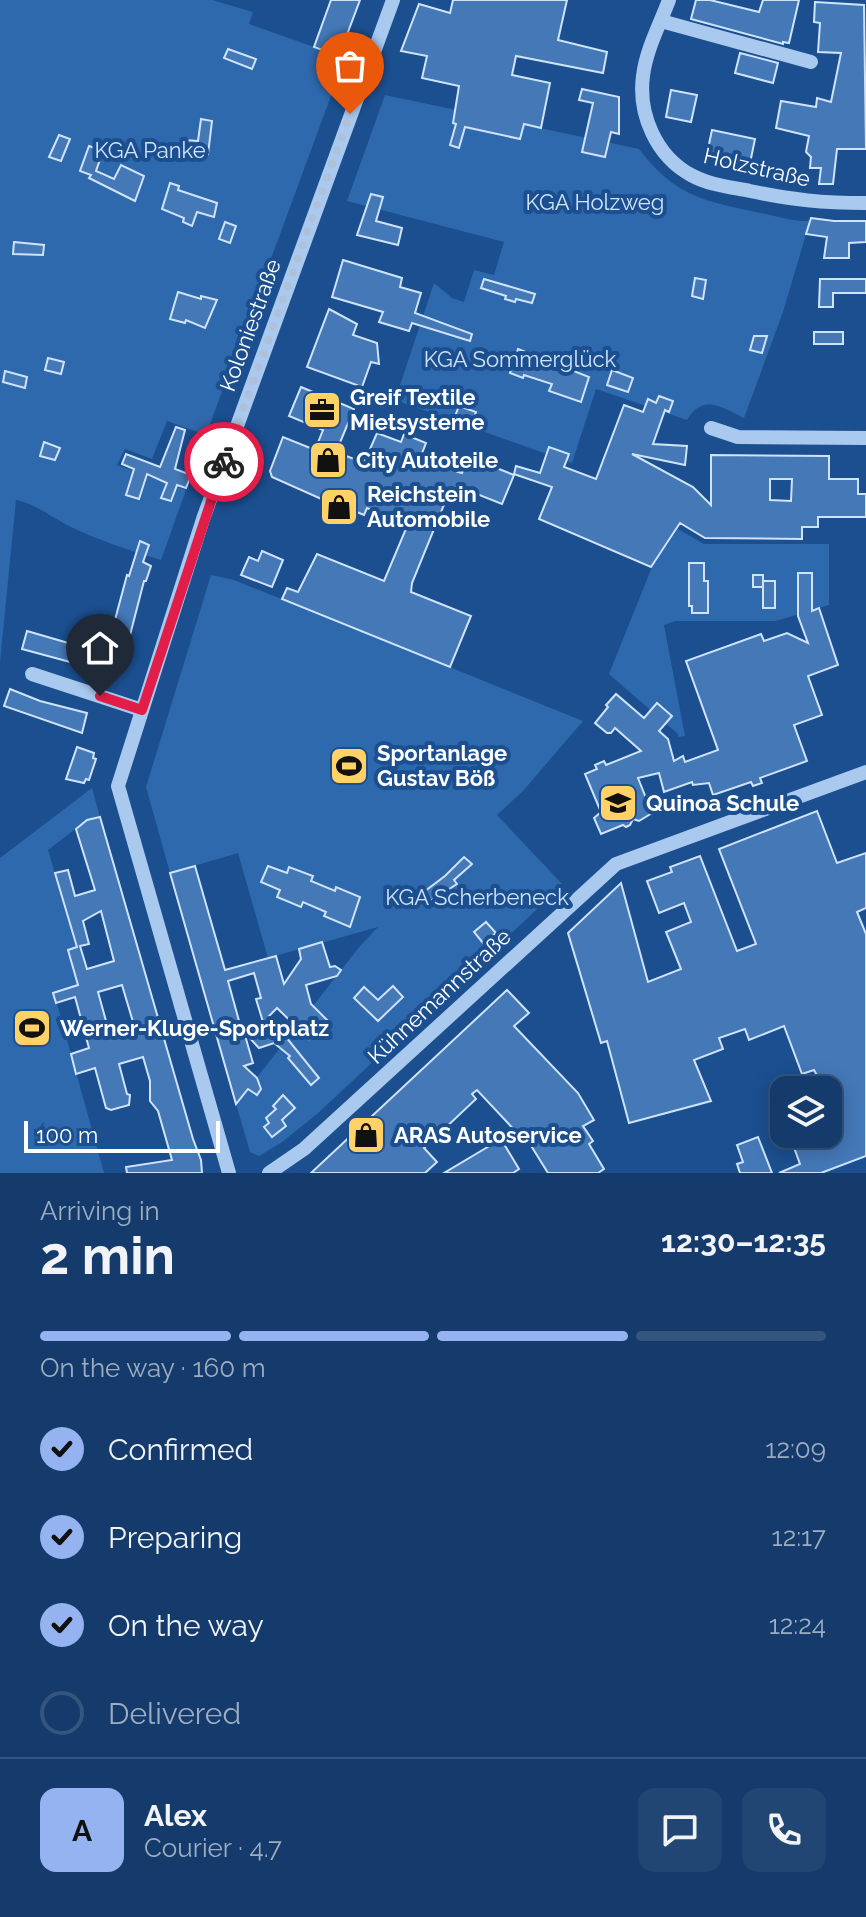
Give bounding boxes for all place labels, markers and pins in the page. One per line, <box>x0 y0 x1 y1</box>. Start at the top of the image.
pin <box>316 32 384 114</box>
place label: Greif Textile Mietsysteme <box>350 384 484 435</box>
office icon: Greif Textile Mietsysteme <box>301 389 343 431</box>
shop icon: City Autoteile <box>307 439 349 481</box>
place label: City Autoteile <box>356 447 498 473</box>
place label: Reichstein Automobile <box>367 481 490 532</box>
shop icon: Reichstein Automobile <box>318 486 360 528</box>
pin <box>66 614 134 696</box>
place label: Sportanlage Gustav Böß <box>377 740 507 791</box>
sports icon: Sportanlage Gustav Böß <box>328 745 370 787</box>
school or university icon: Quinoa Schule <box>597 782 639 824</box>
place label: Quinoa Schule <box>646 790 799 816</box>
sports icon: Werner-Kluge-Sportplatz <box>11 1007 53 1049</box>
place label: Werner-Kluge-Sportplatz <box>60 1015 329 1041</box>
shop icon: ARAS Autoservice <box>345 1114 387 1156</box>
place label: ARAS Autoservice <box>394 1122 582 1148</box>

